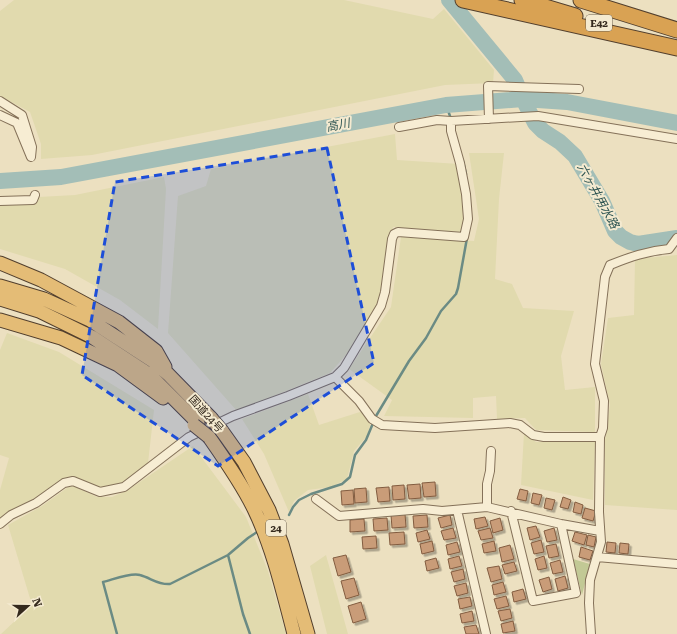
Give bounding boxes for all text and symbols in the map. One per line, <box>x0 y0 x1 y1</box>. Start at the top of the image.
road number: E42 <box>586 15 612 31</box>
water label: 高川 <box>325 115 353 134</box>
water label: 六ヶ井用水路 <box>574 161 622 232</box>
street label: 国道24号 <box>186 393 226 435</box>
road number: 24 <box>266 520 286 536</box>
north arrow <box>8 586 48 626</box>
text: N <box>29 596 45 609</box>

